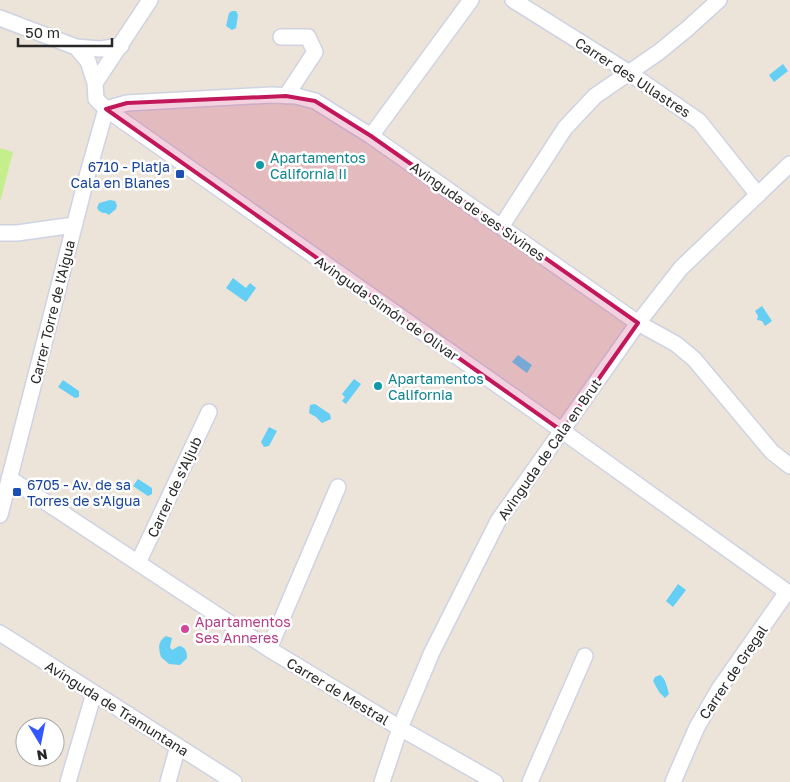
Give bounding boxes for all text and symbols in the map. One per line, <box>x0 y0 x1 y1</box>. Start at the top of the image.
scale bar <box>18 15 111 47</box>
text: 50 m <box>25 23 60 41</box>
street label: Carrer des Ullastres <box>572 33 694 121</box>
place label: Apartamentos California II <box>270 149 366 182</box>
place label: 6710 - Platja Cala en Blanes <box>71 158 170 191</box>
street label: Avinguda de ses Sivines <box>407 158 549 264</box>
marker: Apartamentos California II <box>254 159 266 171</box>
marker: 6710 - Platja Cala en Blanes <box>174 168 186 180</box>
street label: Carrer Torre de l'Aigua <box>26 238 78 386</box>
street label: Avinguda Simón de Olivar <box>312 252 462 364</box>
place label: Apartamentos California <box>388 370 484 403</box>
street label: Avinguda de Cala en Brut <box>494 375 604 523</box>
marker: Apartamentos California <box>372 380 384 392</box>
street label: Carrer de s'Aljub <box>143 434 205 540</box>
place label: 6705 - Av. de sa Torres de s'Aigua <box>27 476 140 509</box>
marker: 6705 - Av. de sa Torres de s'Aigua <box>11 486 23 498</box>
place label: Apartamentos Ses Anneres <box>195 613 291 646</box>
street label: Carrer de Gregal <box>695 622 771 722</box>
marker: Apartamentos Ses Anneres <box>179 623 191 635</box>
street label: Carrer de Mestral <box>284 654 392 728</box>
street label: Avinguda de Tramuntana <box>42 657 192 759</box>
north arrow <box>15 717 65 767</box>
text: N <box>36 746 49 765</box>

